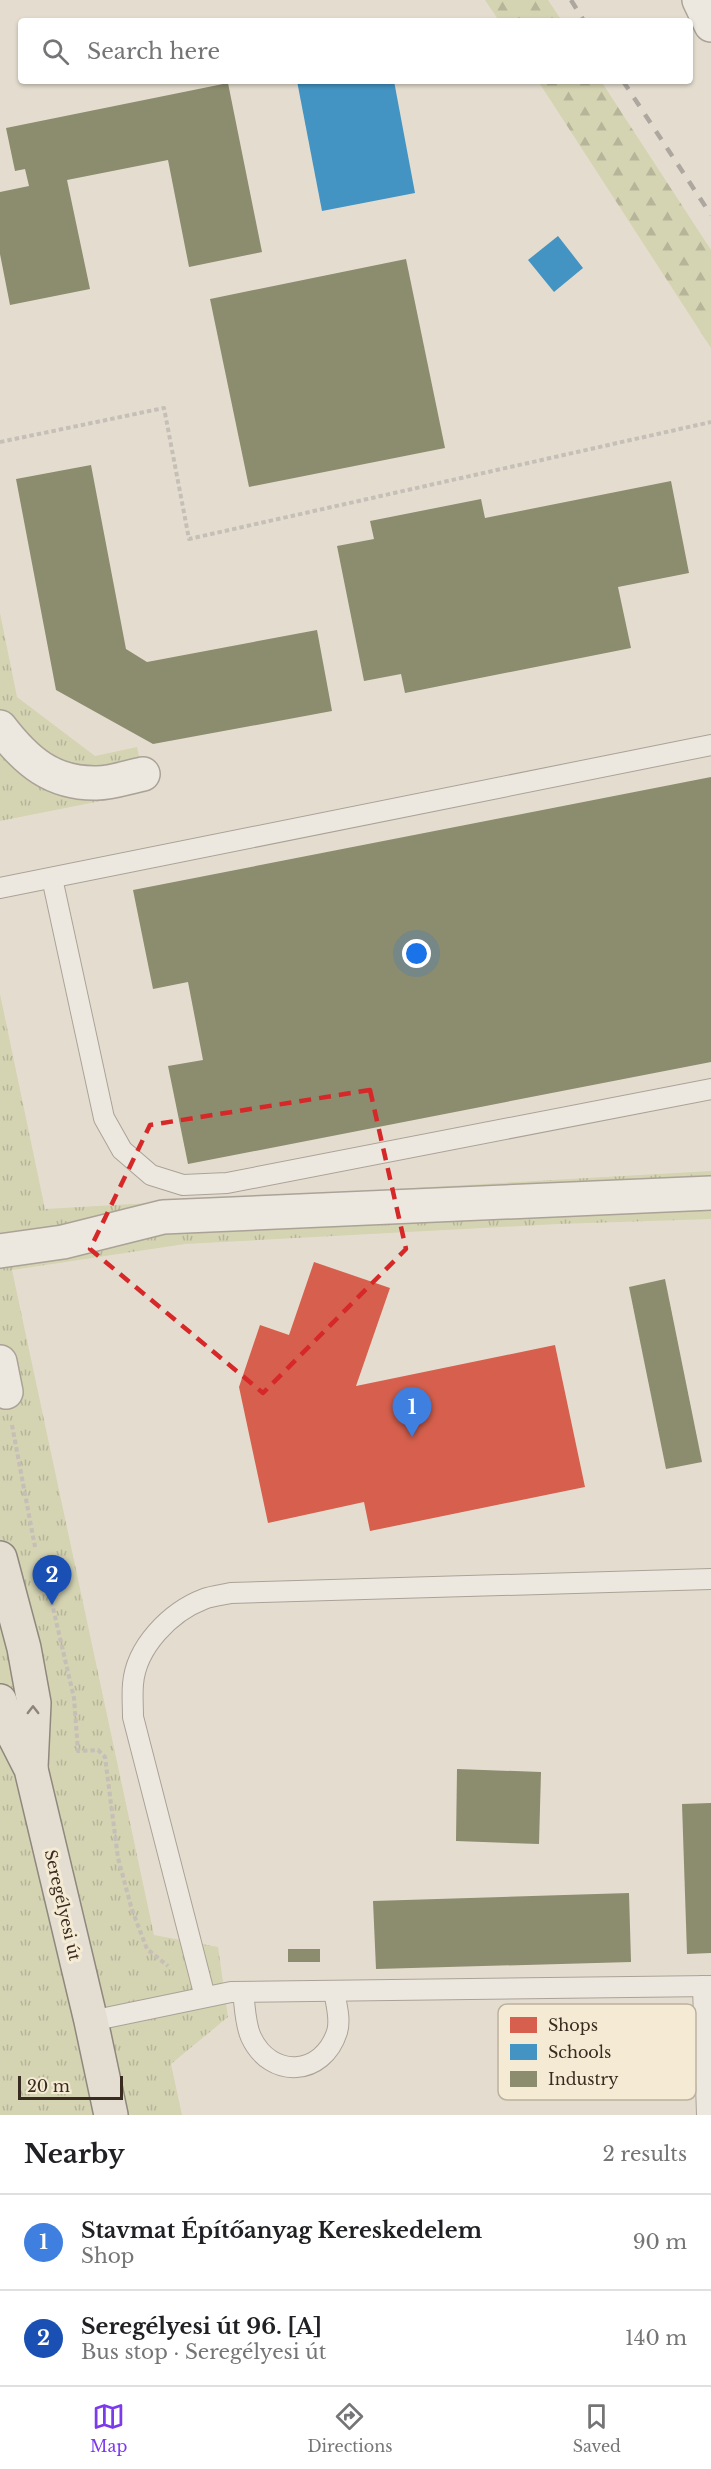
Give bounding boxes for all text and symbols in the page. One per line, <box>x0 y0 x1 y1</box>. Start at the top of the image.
search box <box>18 18 693 84</box>
icon: search <box>39 35 72 68</box>
text: Search here <box>87 38 220 65</box>
your location <box>402 939 431 968</box>
pin: 1 <box>392 1388 432 1437</box>
pin: 2 <box>32 1556 72 1605</box>
one-way arrow <box>27 1706 39 1715</box>
street label: Seregélyesi út <box>41 1848 85 1962</box>
legend <box>498 2004 696 2100</box>
text: Shops <box>548 2015 598 2035</box>
text: Schools <box>548 2042 611 2062</box>
text: Industry <box>548 2069 619 2089</box>
scale bar <box>18 2073 123 2100</box>
text: 20 m <box>27 2076 70 2096</box>
text: Nearby <box>24 2138 125 2170</box>
text: 2 results <box>603 2142 687 2166</box>
text: Stavmat Építőanyag Kereskedelem <box>81 2217 482 2244</box>
text: 1 <box>39 2230 48 2254</box>
text: 90 m <box>633 2230 687 2254</box>
text: Shop <box>81 2244 134 2268</box>
text: Seregélyesi út 96. [A] <box>81 2313 322 2340</box>
text: 2 <box>37 2326 50 2350</box>
text: 140 m <box>625 2326 687 2350</box>
text: Bus stop · Seregélyesi út <box>81 2340 326 2364</box>
tab: Map <box>90 2400 127 2456</box>
tab: Directions <box>307 2400 392 2456</box>
tab: Saved <box>573 2400 621 2456</box>

